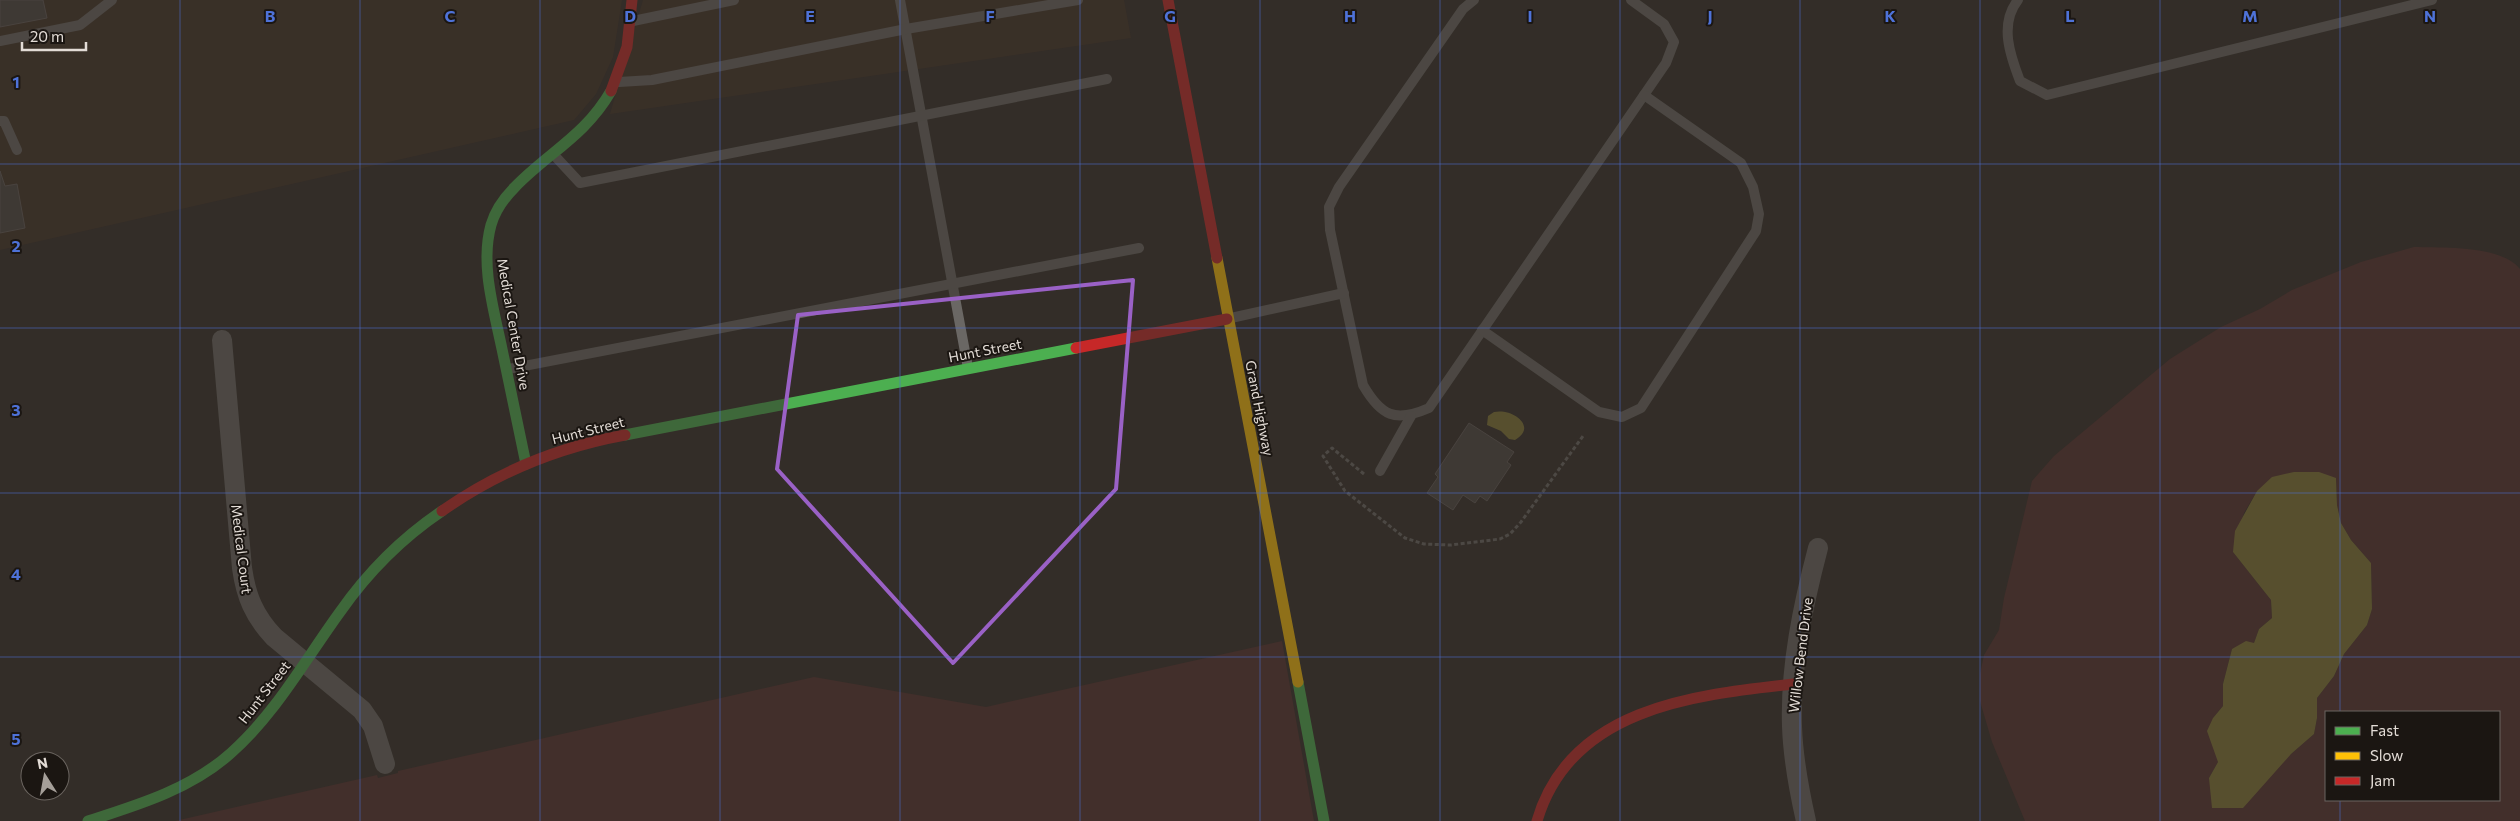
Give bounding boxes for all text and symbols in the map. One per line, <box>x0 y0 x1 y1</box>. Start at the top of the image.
text: B <box>265 6 276 25</box>
text: C <box>445 6 456 25</box>
text: D <box>624 6 636 25</box>
text: E <box>805 6 815 25</box>
text: F <box>985 6 995 25</box>
text: G <box>1164 6 1176 25</box>
text: H <box>1344 6 1356 25</box>
text: I <box>1527 6 1533 25</box>
text: J <box>1707 6 1713 25</box>
text: K <box>1884 6 1896 25</box>
text: L <box>2065 6 2075 25</box>
text: M <box>2242 6 2258 25</box>
text: N <box>2424 6 2436 25</box>
scale bar <box>22 20 86 52</box>
text: 20 m <box>30 27 64 45</box>
text: 1 <box>12 72 20 91</box>
text: 2 <box>11 236 21 255</box>
street label: Medical Center Drive <box>494 257 534 391</box>
street label: Hunt Street <box>947 335 1023 365</box>
street label: Grand Highway <box>1242 359 1278 457</box>
text: 3 <box>11 400 21 419</box>
street label: Hunt Street <box>550 413 626 447</box>
street label: Medical Court <box>228 503 256 595</box>
text: 4 <box>11 564 21 583</box>
street label: Willow Bend Drive <box>1784 596 1816 714</box>
street label: Hunt Street <box>234 657 294 727</box>
legend <box>2325 711 2500 801</box>
text: Fast <box>2370 721 2399 739</box>
text: 5 <box>11 729 21 748</box>
text: Slow <box>2370 746 2403 764</box>
north arrow <box>20 751 70 801</box>
text: N <box>36 753 49 772</box>
text: Jam <box>2370 771 2395 789</box>

